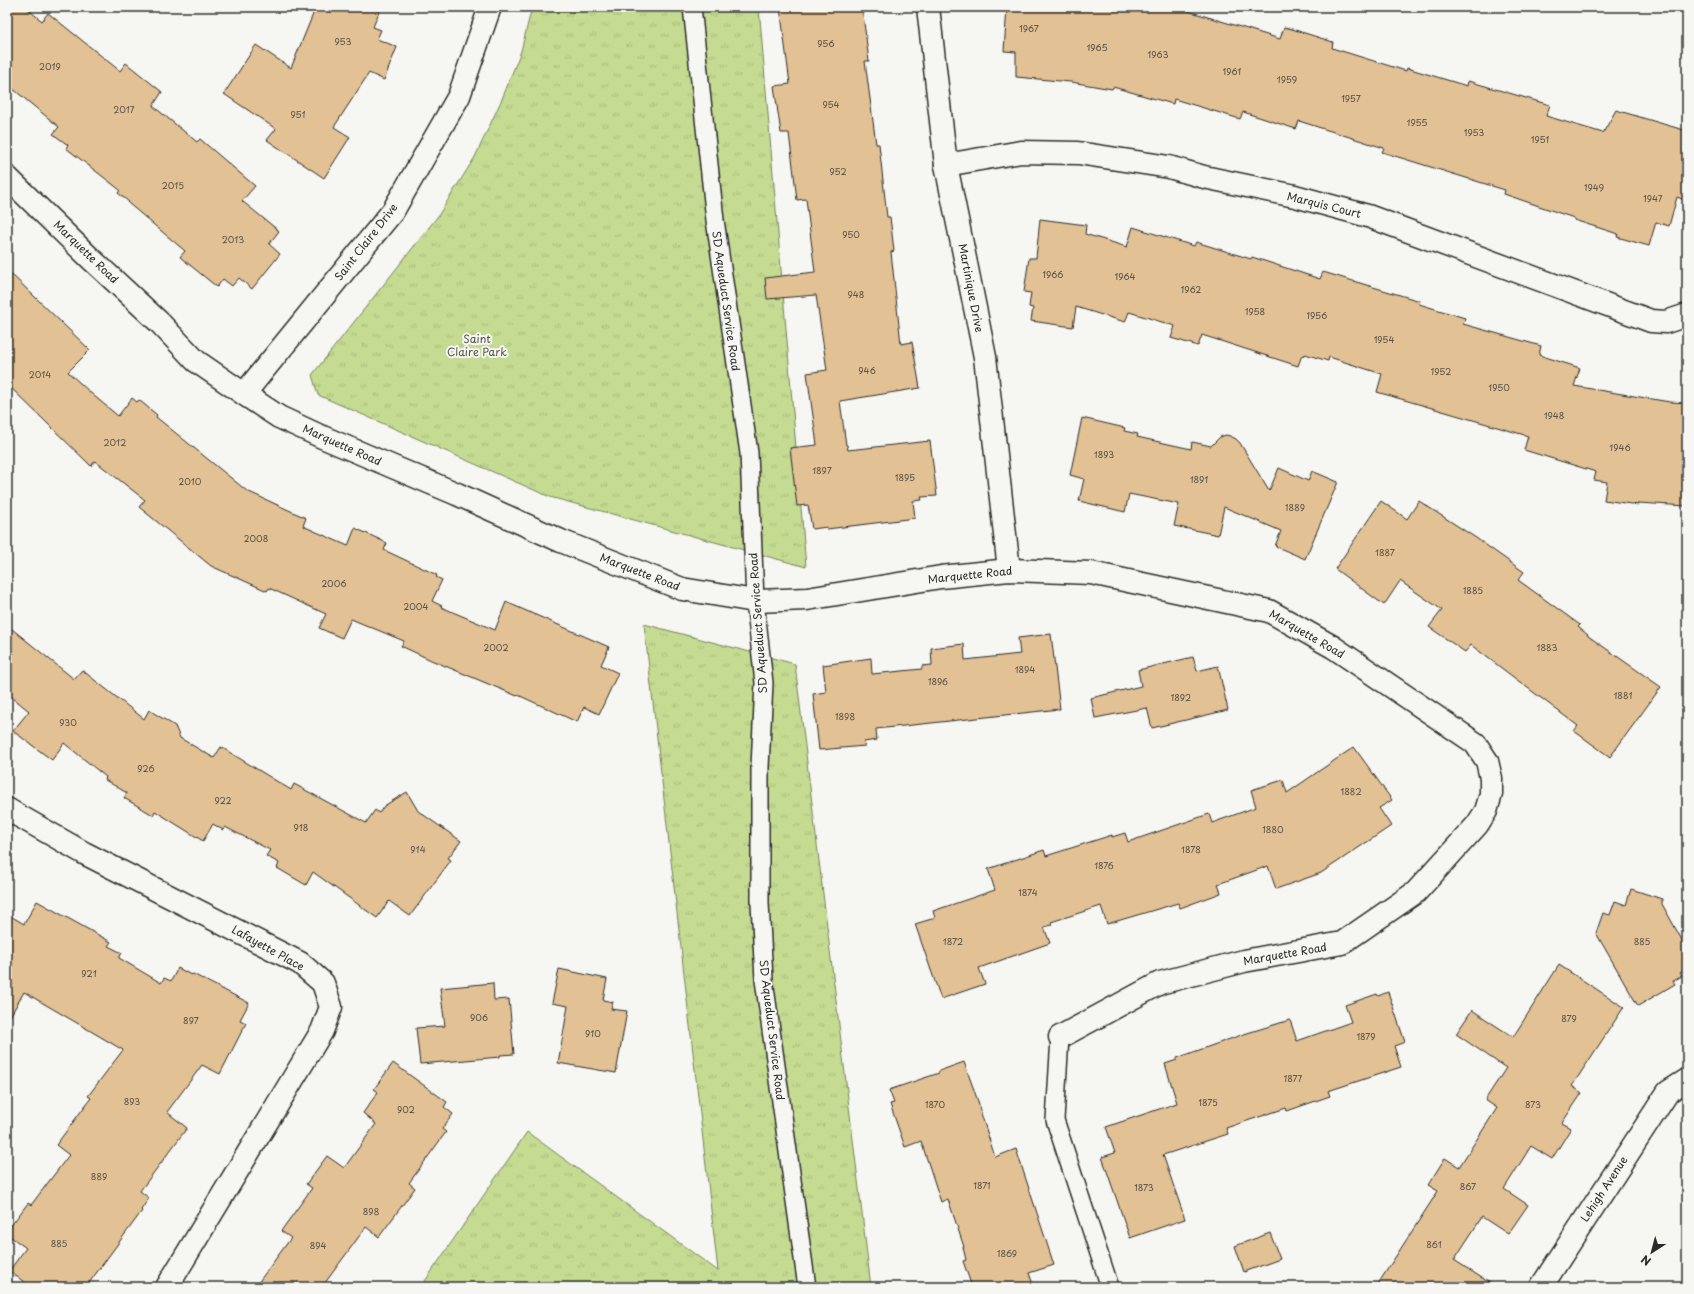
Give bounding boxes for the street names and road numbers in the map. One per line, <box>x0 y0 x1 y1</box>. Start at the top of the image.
street label: Marquis Court <box>1285 187 1363 222</box>
street label: Saint Claire Drive <box>330 199 401 284</box>
street label: Marquette Road <box>50 216 123 287</box>
street label: SD Aqueduct Service Road <box>708 230 745 372</box>
street label: Martinique Drive <box>955 242 988 334</box>
street label: Marquette Road <box>300 420 384 470</box>
street label: Marquette Road <box>598 548 683 595</box>
street label: SD Aqueduct Service Road <box>744 552 771 694</box>
street label: Marquette Road <box>927 562 1013 587</box>
street label: Marquette Road <box>1266 605 1348 662</box>
street label: Lafayette Place <box>229 921 308 975</box>
street label: Marquette Road <box>1242 938 1328 969</box>
street label: SD Aqueduct Service Road <box>755 959 790 1101</box>
street label: Lehigh Avenue <box>1576 1152 1631 1225</box>

